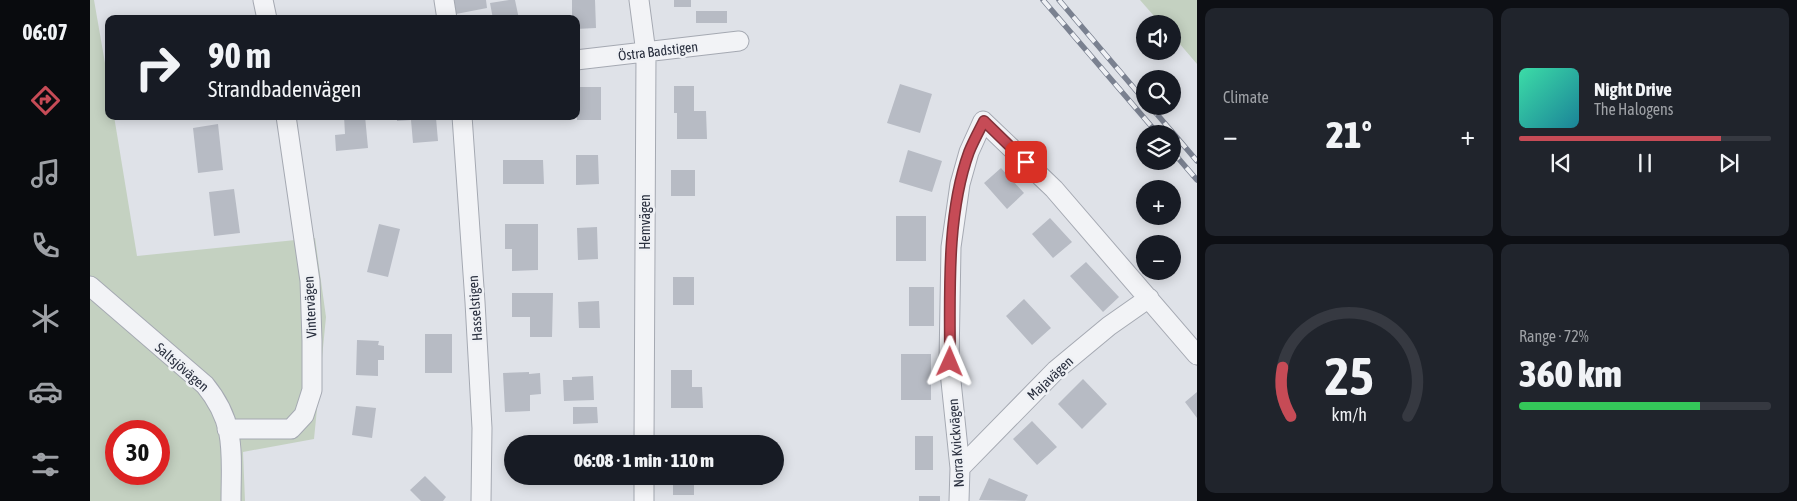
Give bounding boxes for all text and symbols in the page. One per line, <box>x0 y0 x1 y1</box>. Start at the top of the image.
map controls <box>1136 15 1181 280</box>
button: sound <box>1136 15 1181 60</box>
text: 06:07 <box>22 19 68 45</box>
icon: right <box>125 35 190 100</box>
text: 90 m <box>208 35 271 75</box>
street label: Östra Badstigen <box>617 38 699 64</box>
button: search <box>1136 70 1181 115</box>
text: Strandbadenvägen <box>208 76 361 102</box>
text: Night Drive <box>1594 78 1672 100</box>
icon: directions <box>28 83 63 118</box>
text: Climate <box>1223 88 1269 106</box>
text: The Halogens <box>1594 100 1674 118</box>
text: 21° <box>1326 113 1372 156</box>
text: − <box>1223 119 1238 151</box>
text: + <box>1460 119 1475 151</box>
button: layers <box>1136 125 1181 170</box>
pin <box>1005 141 1047 183</box>
icon: arrive <box>1012 148 1040 176</box>
icon: previous <box>1547 149 1575 177</box>
icon: pause <box>1631 149 1659 177</box>
icon: next <box>1715 149 1743 177</box>
icon: music <box>28 156 63 191</box>
button: + <box>1136 180 1181 225</box>
street label: Hemvägen <box>637 194 653 250</box>
icon: phone <box>28 228 63 263</box>
button: − <box>1136 235 1181 280</box>
street label: Vintervägen <box>300 275 320 339</box>
street label: Hasselstigen <box>465 275 485 341</box>
icon: climate <box>28 301 63 336</box>
text: Range · 72% <box>1519 327 1589 345</box>
position arrow <box>923 335 975 387</box>
street label: Saltsjövägen <box>152 339 212 395</box>
text: 25 <box>1325 346 1373 406</box>
text: 360 km <box>1519 352 1622 395</box>
street label: Majavägen <box>1024 353 1076 403</box>
icon: car <box>28 374 63 409</box>
street label: Norra Kvickvägen <box>945 398 967 488</box>
text: km/h <box>1331 404 1367 425</box>
speed limit sign: 30 <box>105 420 170 485</box>
icon: filters <box>28 447 63 482</box>
text: 06:08 · 1 min · 110 m <box>574 449 714 471</box>

